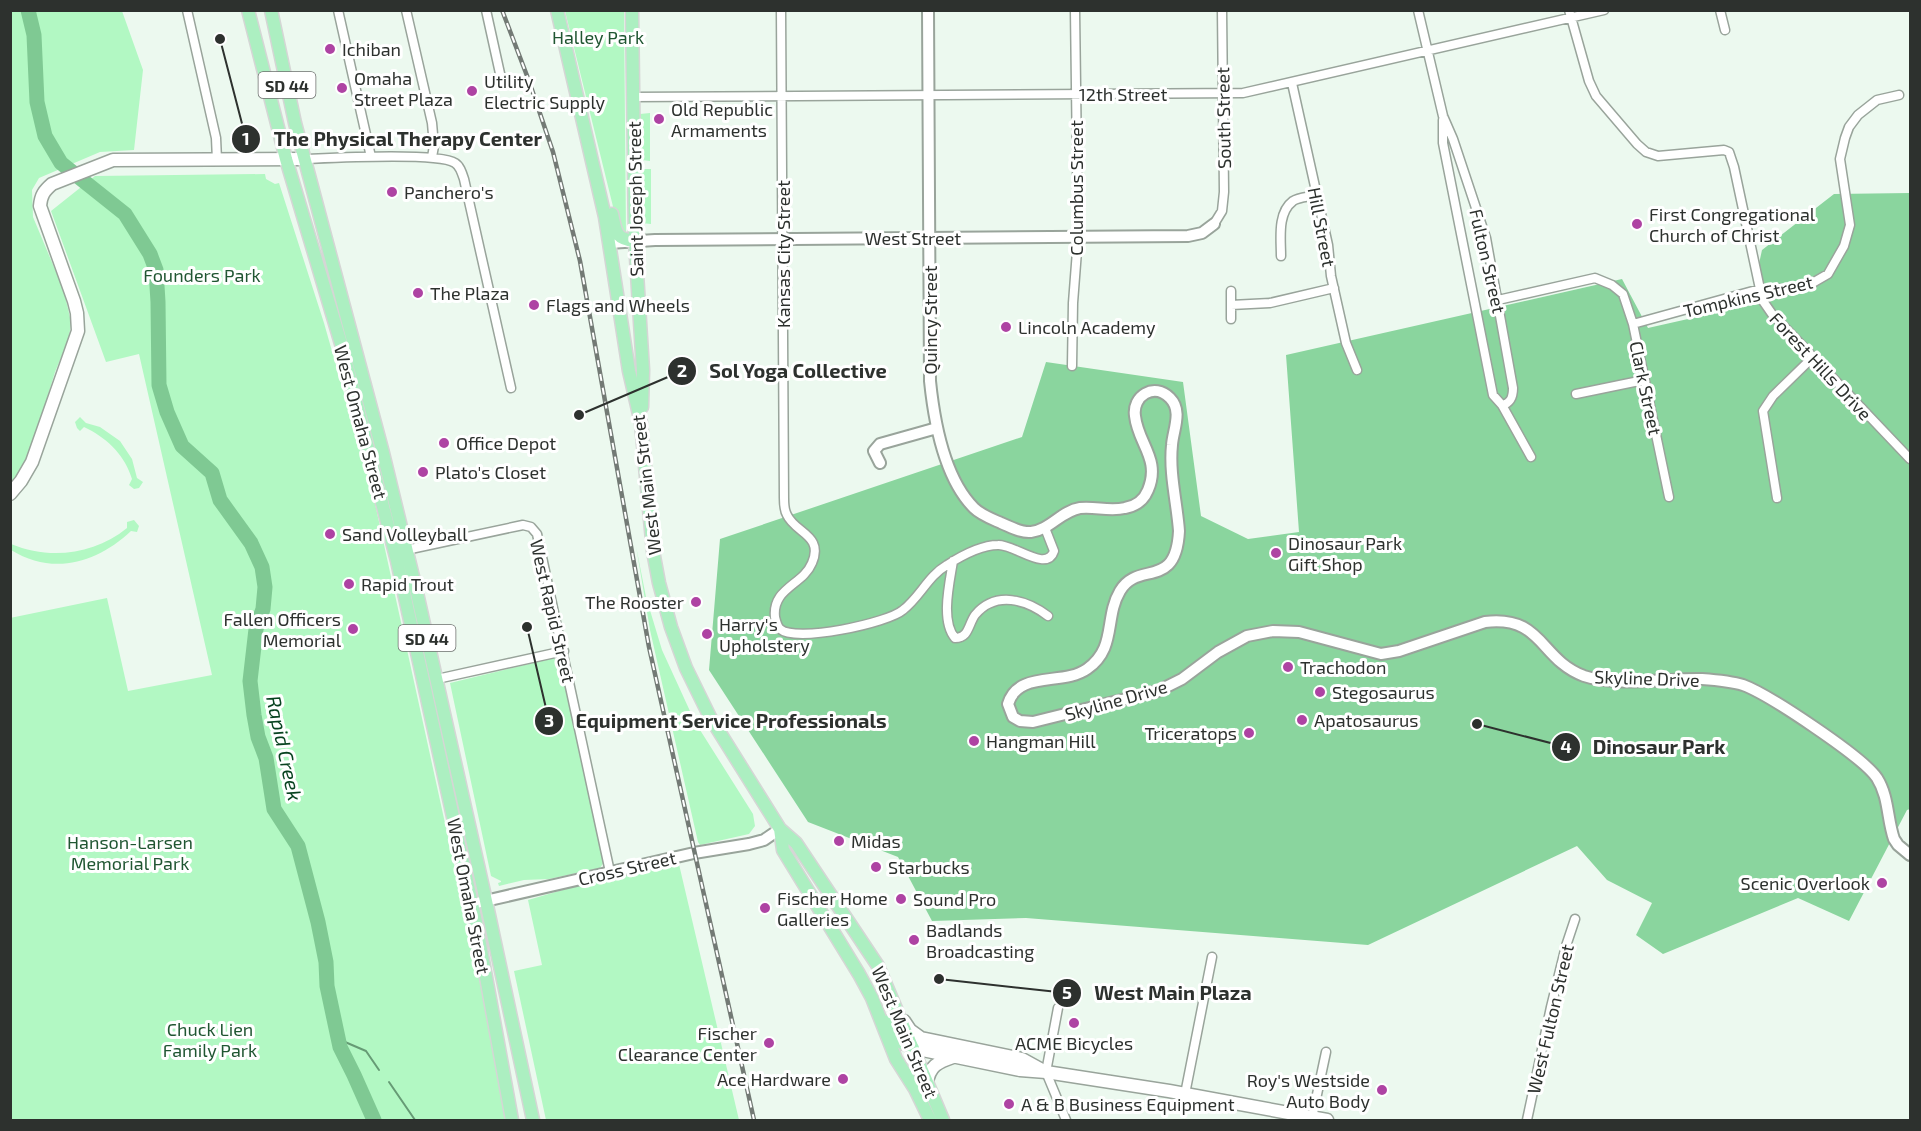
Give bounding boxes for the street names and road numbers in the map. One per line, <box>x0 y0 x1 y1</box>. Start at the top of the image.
street label: South Street <box>1211 67 1235 169</box>
road number: SD 44 <box>258 72 316 98</box>
street label: 12th Street <box>1079 83 1167 105</box>
street label: Columbus Street <box>1065 120 1087 256</box>
street label: Saint Joseph Street <box>623 121 647 277</box>
street label: Kansas City Street <box>772 180 794 328</box>
street label: Hill Street <box>1303 185 1341 269</box>
street label: Fulton Street <box>1465 207 1511 315</box>
street label: West Street <box>865 227 961 249</box>
street label: Quincy Street <box>919 265 941 375</box>
street label: Tompkins Street <box>1681 270 1815 322</box>
street label: Forest Hills Drive <box>1765 308 1877 424</box>
street label: Clark Street <box>1625 339 1667 437</box>
street label: West Omaha Street <box>330 343 392 502</box>
street label: West Main Street <box>626 414 666 556</box>
street label: West Rapid Street <box>526 537 580 685</box>
road number: SD 44 <box>398 625 456 651</box>
street label: Skyline Drive <box>1594 665 1700 691</box>
street label: Skyline Drive <box>1062 675 1170 725</box>
street label: West Omaha Street <box>443 816 495 976</box>
street label: Cross Street <box>576 846 678 890</box>
street label: West Fulton Street <box>1522 942 1578 1096</box>
street label: West Main Street <box>867 963 943 1101</box>

